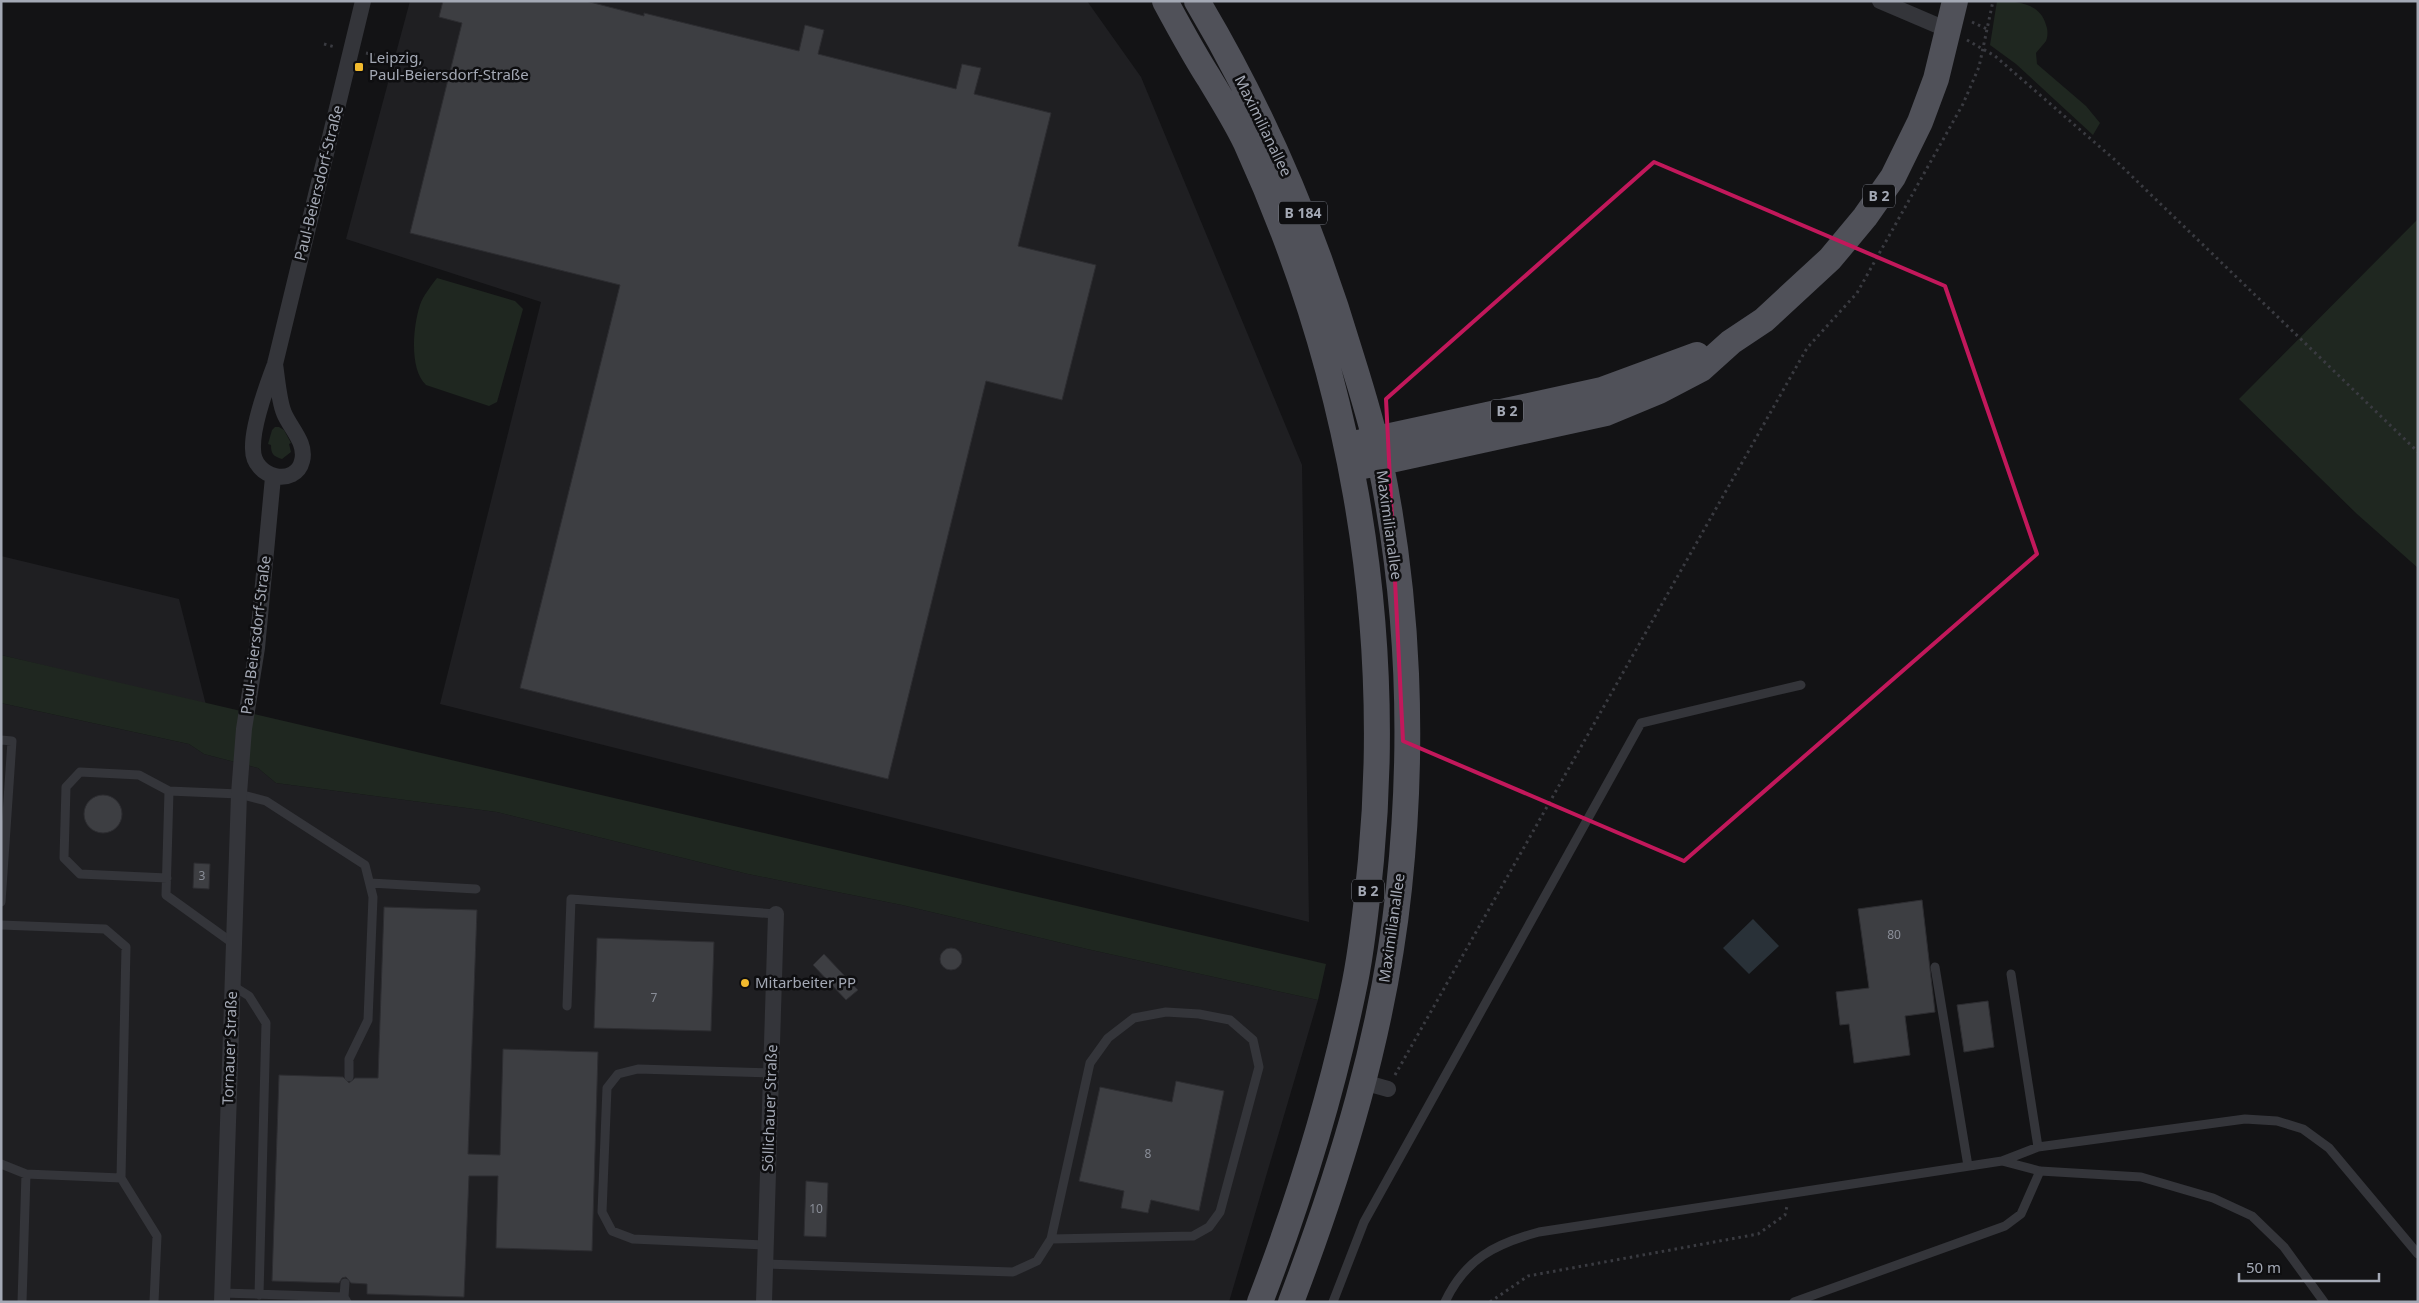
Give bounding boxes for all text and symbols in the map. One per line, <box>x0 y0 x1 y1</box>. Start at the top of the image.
place label: Leipzig, Paul-Beiersdorf-Straße <box>369 47 529 84</box>
marker: Leipzig, Paul-Beiersdorf-Straße <box>353 61 365 73</box>
street label: Maximilianallee <box>1231 72 1297 179</box>
street label: Paul-Beiersdorf-Straße <box>289 103 347 263</box>
road number: B 2 <box>1863 185 1895 208</box>
road number: B 184 <box>1279 202 1327 224</box>
road number: B 2 <box>1491 400 1523 422</box>
street label: Maximilianallee <box>1372 469 1408 581</box>
street label: Paul-Beiersdorf-Straße <box>235 554 275 715</box>
house number: 3 <box>199 867 206 884</box>
street label: Maximilianallee <box>1373 872 1409 984</box>
road number: B 2 <box>1352 879 1384 902</box>
house number: 80 <box>1887 926 1901 943</box>
place label: Mitarbeiter PP <box>755 972 856 992</box>
marker: Mitarbeiter PP <box>739 977 751 989</box>
house number: 7 <box>651 989 658 1006</box>
street label: Tornauer Straße <box>217 991 241 1105</box>
street label: Söllichauer Straße <box>757 1044 781 1172</box>
house number: 8 <box>1145 1145 1152 1162</box>
house number: 10 <box>809 1200 823 1217</box>
scale bar <box>2239 1250 2379 1282</box>
text: 50 m <box>2246 1257 2281 1277</box>

